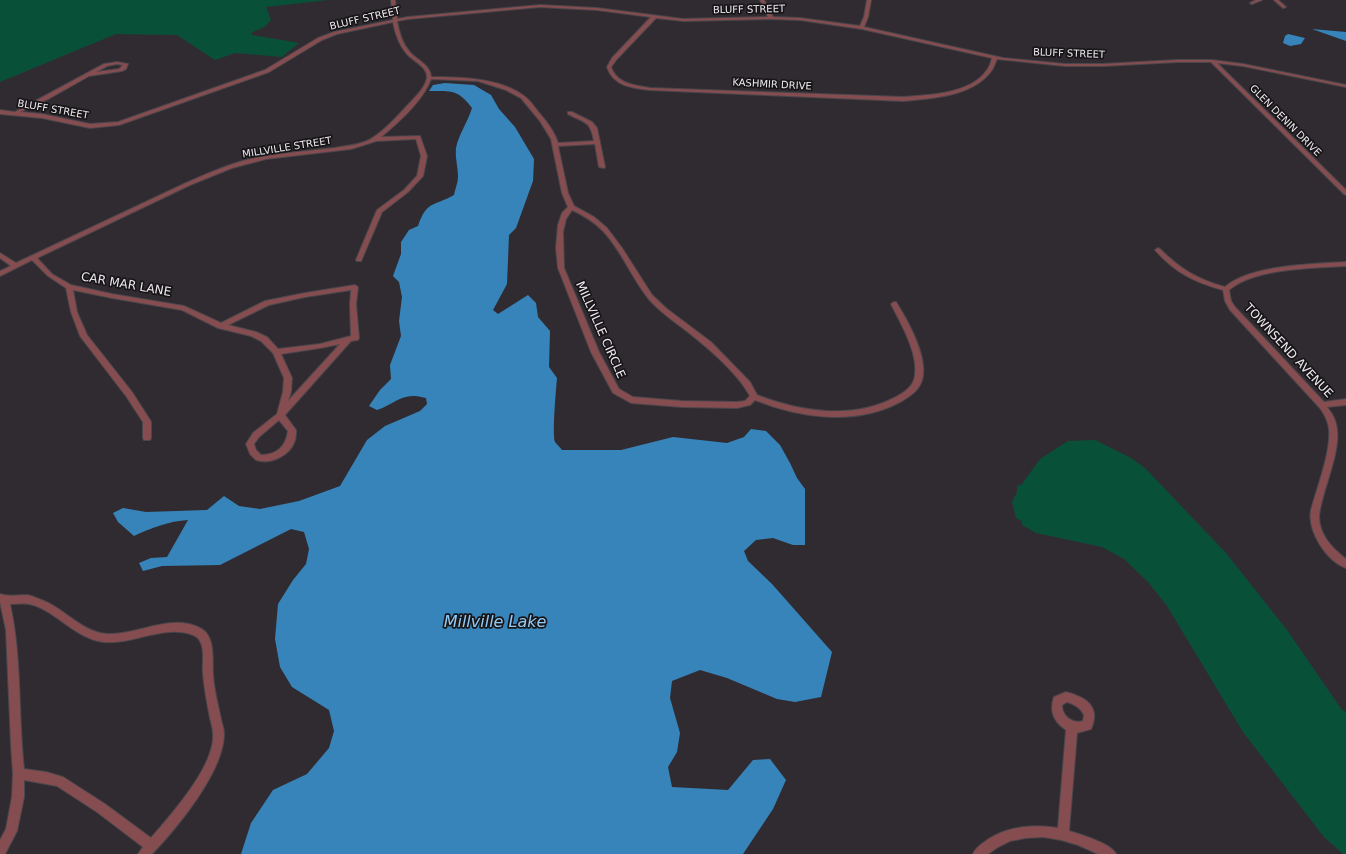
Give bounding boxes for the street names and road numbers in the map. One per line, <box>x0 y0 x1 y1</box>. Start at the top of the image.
street label: BLUFF STREET <box>713 3 785 17</box>
street label: BLUFF STREET <box>329 5 401 33</box>
street label: BLUFF STREET <box>1033 47 1105 61</box>
street label: KASHMIR DRIVE <box>732 77 812 93</box>
street label: GLEN DENIN DRIVE <box>1247 83 1323 159</box>
street label: BLUFF STREET <box>16 98 90 122</box>
street label: MILLVILLE STREET <box>242 135 332 161</box>
street label: CAR MAR LANE <box>80 270 172 300</box>
street label: MILLVILLE CIRCLE <box>572 279 628 381</box>
street label: TOWNSEND AVENUE <box>1241 301 1335 401</box>

